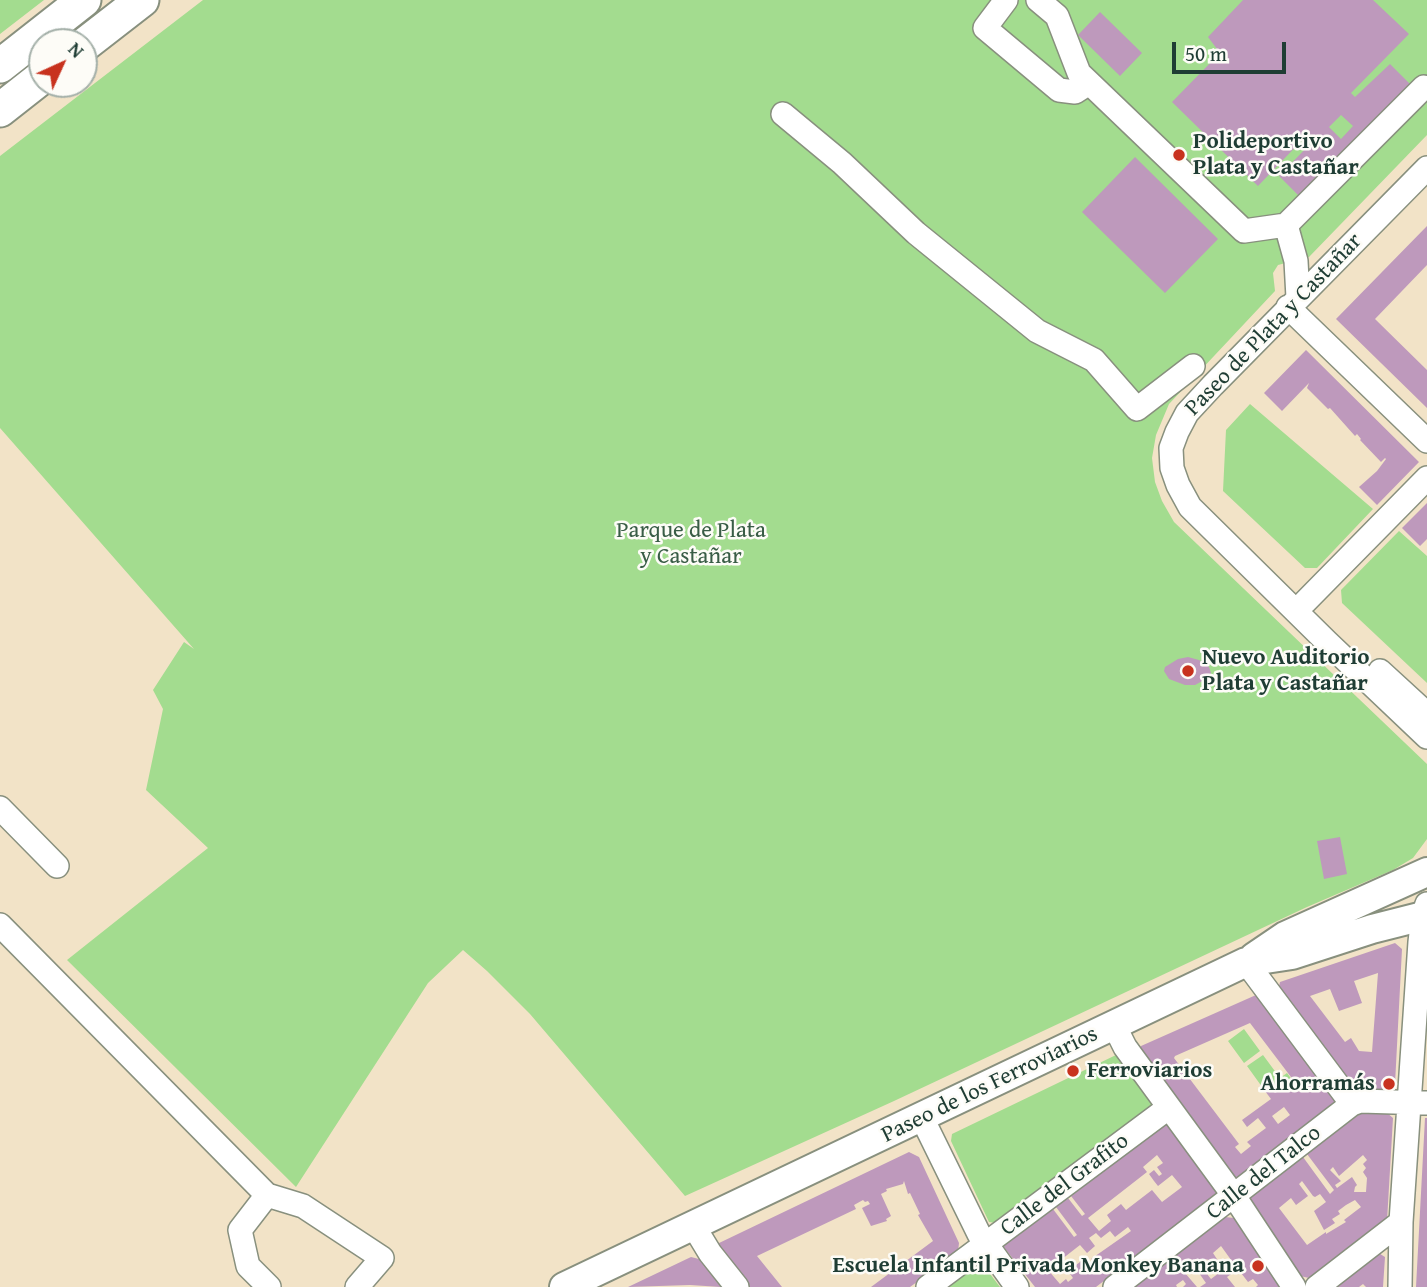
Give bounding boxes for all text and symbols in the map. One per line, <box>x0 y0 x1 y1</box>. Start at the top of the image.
north arrow <box>28 28 98 98</box>
scale bar <box>1175 28 1289 72</box>
text: N <box>62 35 91 64</box>
text: 50 m <box>1185 38 1227 69</box>
place label: Polideportivo Plata y Castañar <box>1193 128 1359 182</box>
marker: Polideportivo Plata y Castañar <box>1171 147 1187 163</box>
street label: Paseo de Plata y Castañar <box>1180 228 1368 422</box>
park label: Parque de Plata y Castañar <box>616 517 766 571</box>
place label: Nuevo Auditorio Plata y Castañar <box>1202 644 1370 698</box>
marker: Nuevo Auditorio Plata y Castañar <box>1180 663 1196 679</box>
street label: Paseo de los Ferroviarios <box>877 1021 1103 1149</box>
place label: Ferroviarios <box>1087 1057 1212 1085</box>
marker: Ferroviarios <box>1065 1063 1081 1079</box>
place label: Ahorramás <box>1260 1070 1375 1098</box>
marker: Ahorramás <box>1381 1076 1397 1092</box>
street label: Calle del Talco <box>1201 1120 1327 1226</box>
street label: Calle del Grafito <box>995 1128 1135 1242</box>
place label: Escuela Infantil Privada Monkey Banana <box>833 1252 1244 1280</box>
marker: Escuela Infantil Privada Monkey Banana <box>1250 1258 1266 1274</box>

